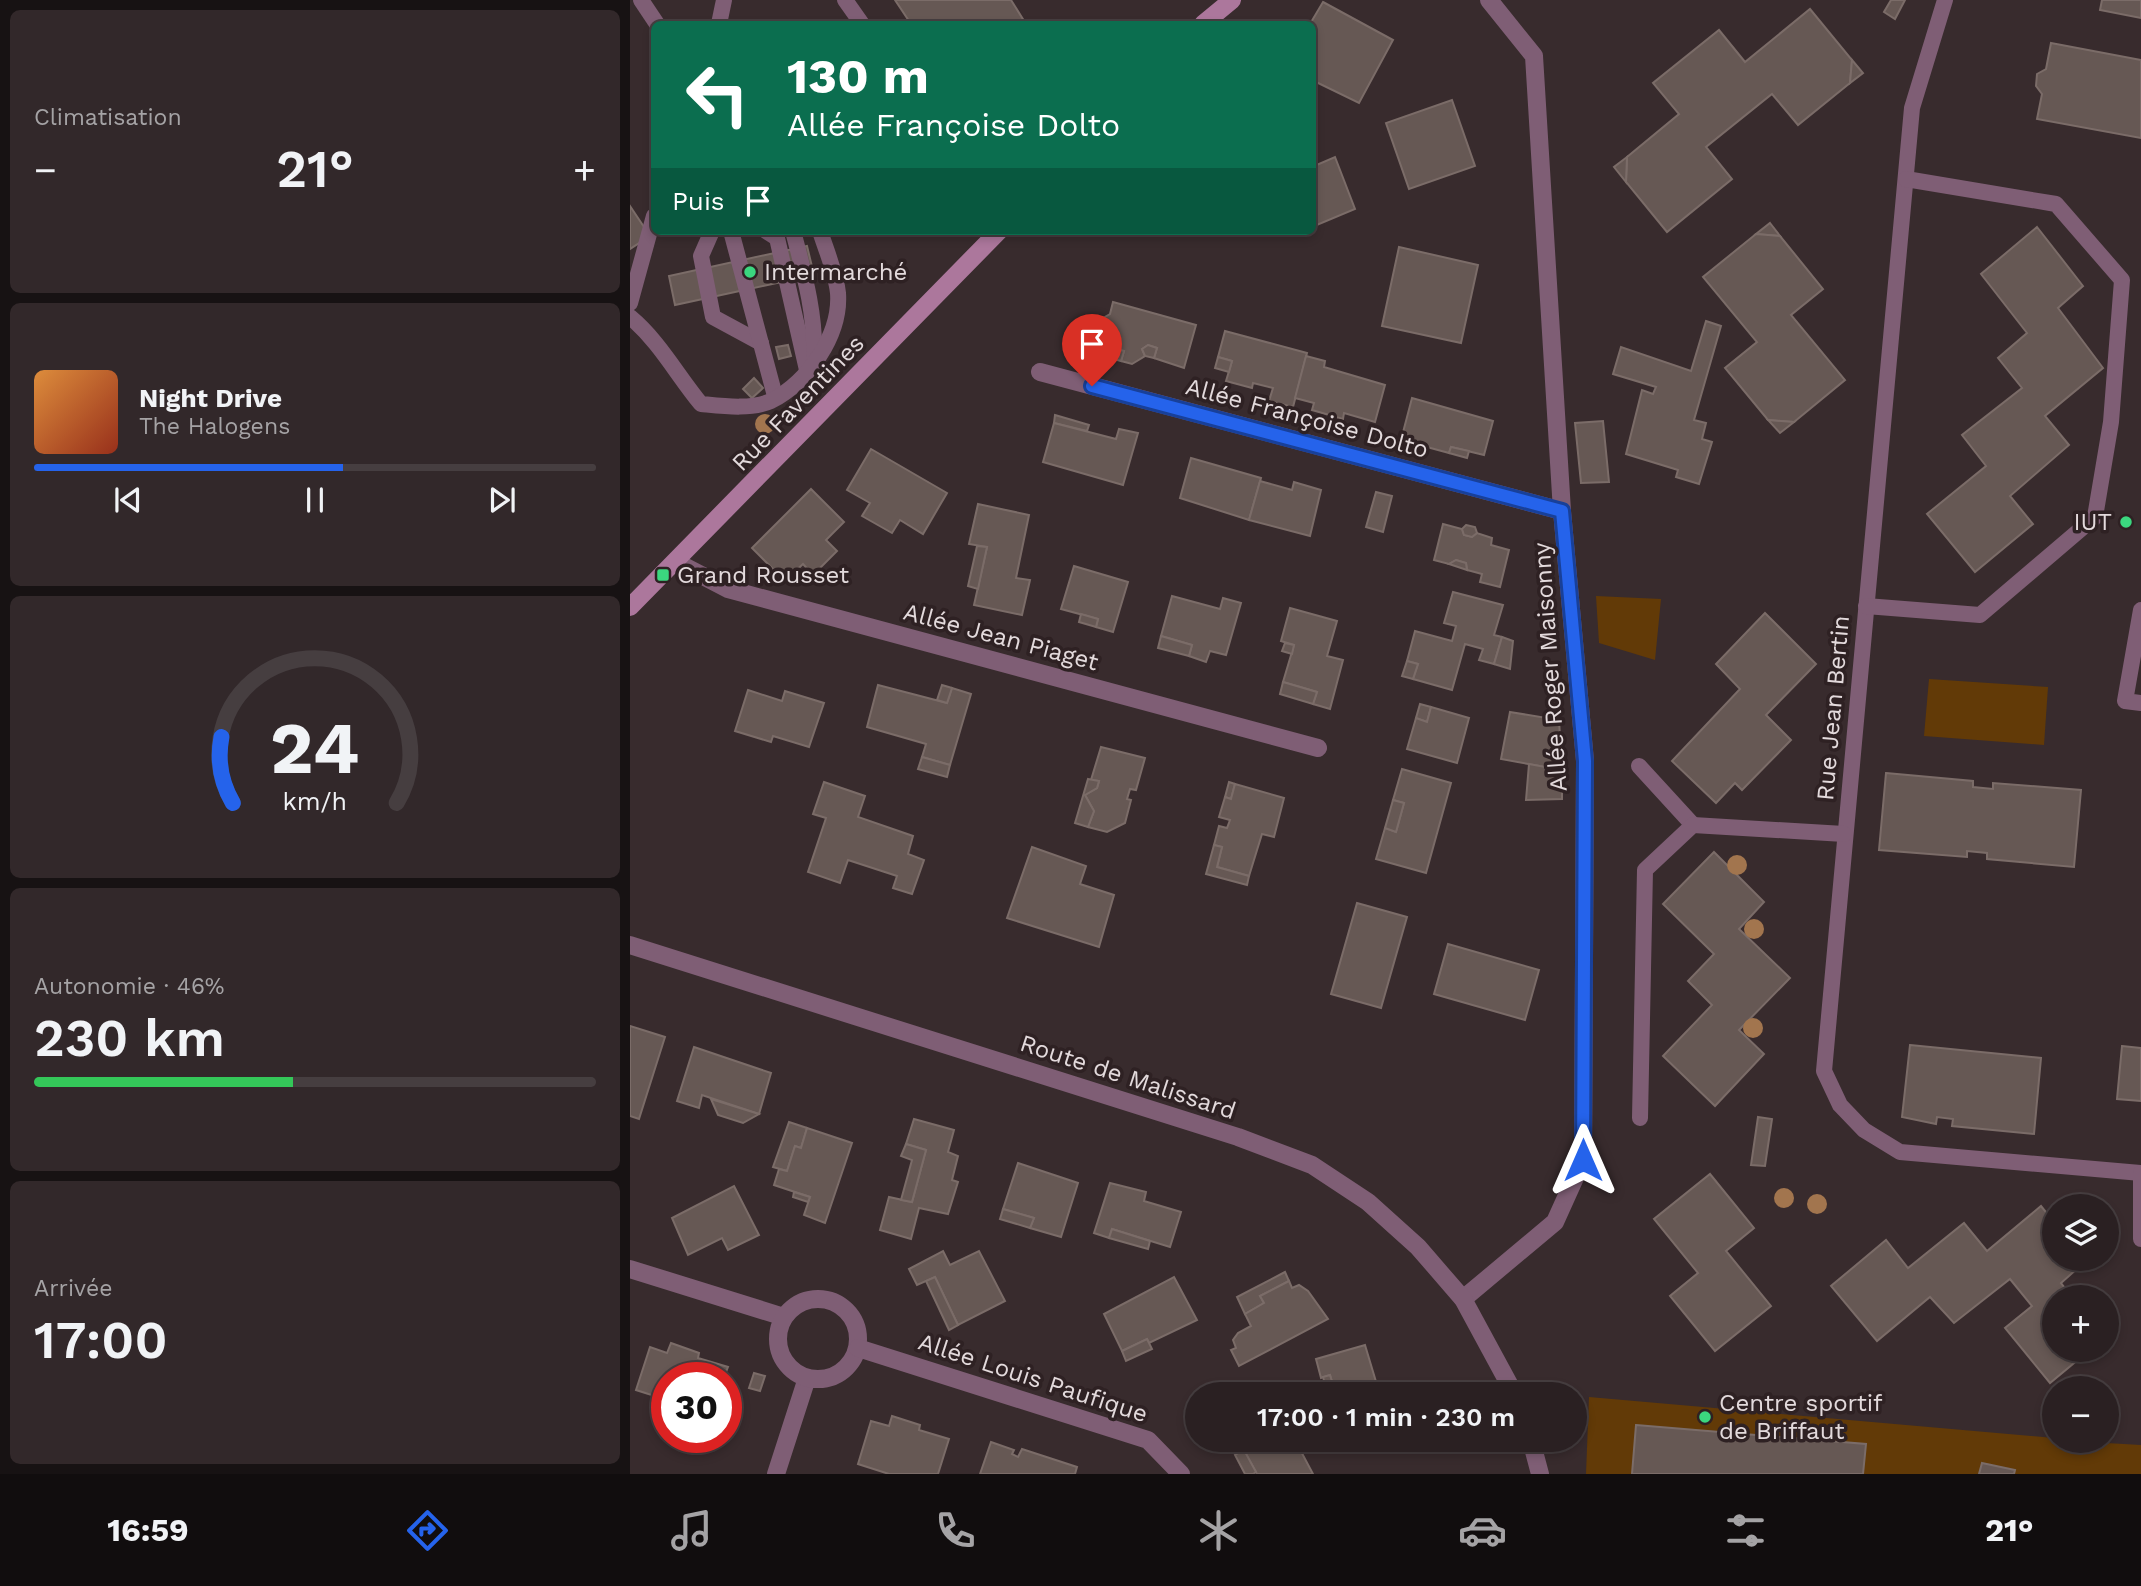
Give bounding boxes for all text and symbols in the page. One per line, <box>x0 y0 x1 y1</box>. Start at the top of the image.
text: 130 m <box>787 47 929 105</box>
icon: left <box>672 49 763 140</box>
text: Climatisation <box>34 104 182 131</box>
text: Allée Françoise Dolto <box>787 106 1120 144</box>
text: 21° <box>276 139 354 200</box>
text: − <box>34 148 57 192</box>
text: + <box>573 148 596 192</box>
icon: arrive <box>739 182 777 220</box>
text: Puis <box>672 186 725 216</box>
place label: Intermarché <box>764 258 907 286</box>
marker: Intermarché <box>742 264 758 280</box>
pin <box>1062 314 1122 386</box>
icon: arrive <box>1073 325 1111 363</box>
street label: Rue Faventines <box>726 329 870 477</box>
street label: Allée Françoise Dolto <box>1183 372 1431 464</box>
text: Night Drive <box>139 383 282 413</box>
text: The Halogens <box>139 413 290 440</box>
icon: previous <box>109 481 147 519</box>
icon: pause <box>296 481 334 519</box>
icon: next <box>483 481 521 519</box>
place label: IUT <box>2073 508 2112 536</box>
marker: IUT <box>2118 514 2134 530</box>
street label: Allée Roger Maisonny <box>1527 541 1573 792</box>
place label: Grand Rousset <box>677 561 849 589</box>
marker: Grand Rousset <box>655 567 671 583</box>
street label: Allée Jean Piaget <box>900 598 1102 676</box>
street label: Rue Jean Bertin <box>1811 614 1855 802</box>
text: 24 <box>270 705 360 791</box>
text: km/h <box>283 787 347 816</box>
text: Autonomie · 46% <box>34 973 225 1000</box>
text: 230 km <box>34 1008 225 1069</box>
street label: Route de Malissard <box>1017 1029 1239 1125</box>
position arrow <box>1546 1123 1620 1197</box>
map controls <box>2042 1194 2119 1453</box>
button: layers <box>2042 1194 2119 1271</box>
text: Arrivée <box>34 1275 113 1302</box>
button: + <box>2042 1285 2119 1362</box>
text: 17:00 <box>34 1310 168 1371</box>
street label: Allée Louis Paufique <box>915 1328 1151 1428</box>
speed limit sign: 30 <box>651 1362 742 1453</box>
button: − <box>2042 1376 2119 1453</box>
place label: Centre sportif de Briffaut <box>1719 1389 1883 1445</box>
text: 17:00 · 1 min · 230 m <box>1257 1402 1515 1432</box>
marker: Centre sportif de Briffaut <box>1697 1409 1713 1425</box>
icon: directions <box>403 1506 452 1555</box>
icon: music <box>667 1506 716 1555</box>
icon: phone <box>931 1506 980 1555</box>
icon: climate <box>1194 1506 1243 1555</box>
icon: car <box>1458 1506 1507 1555</box>
icon: filters <box>1721 1506 1770 1555</box>
text: 16:59 <box>107 1511 189 1549</box>
text: 21° <box>1985 1511 2034 1549</box>

